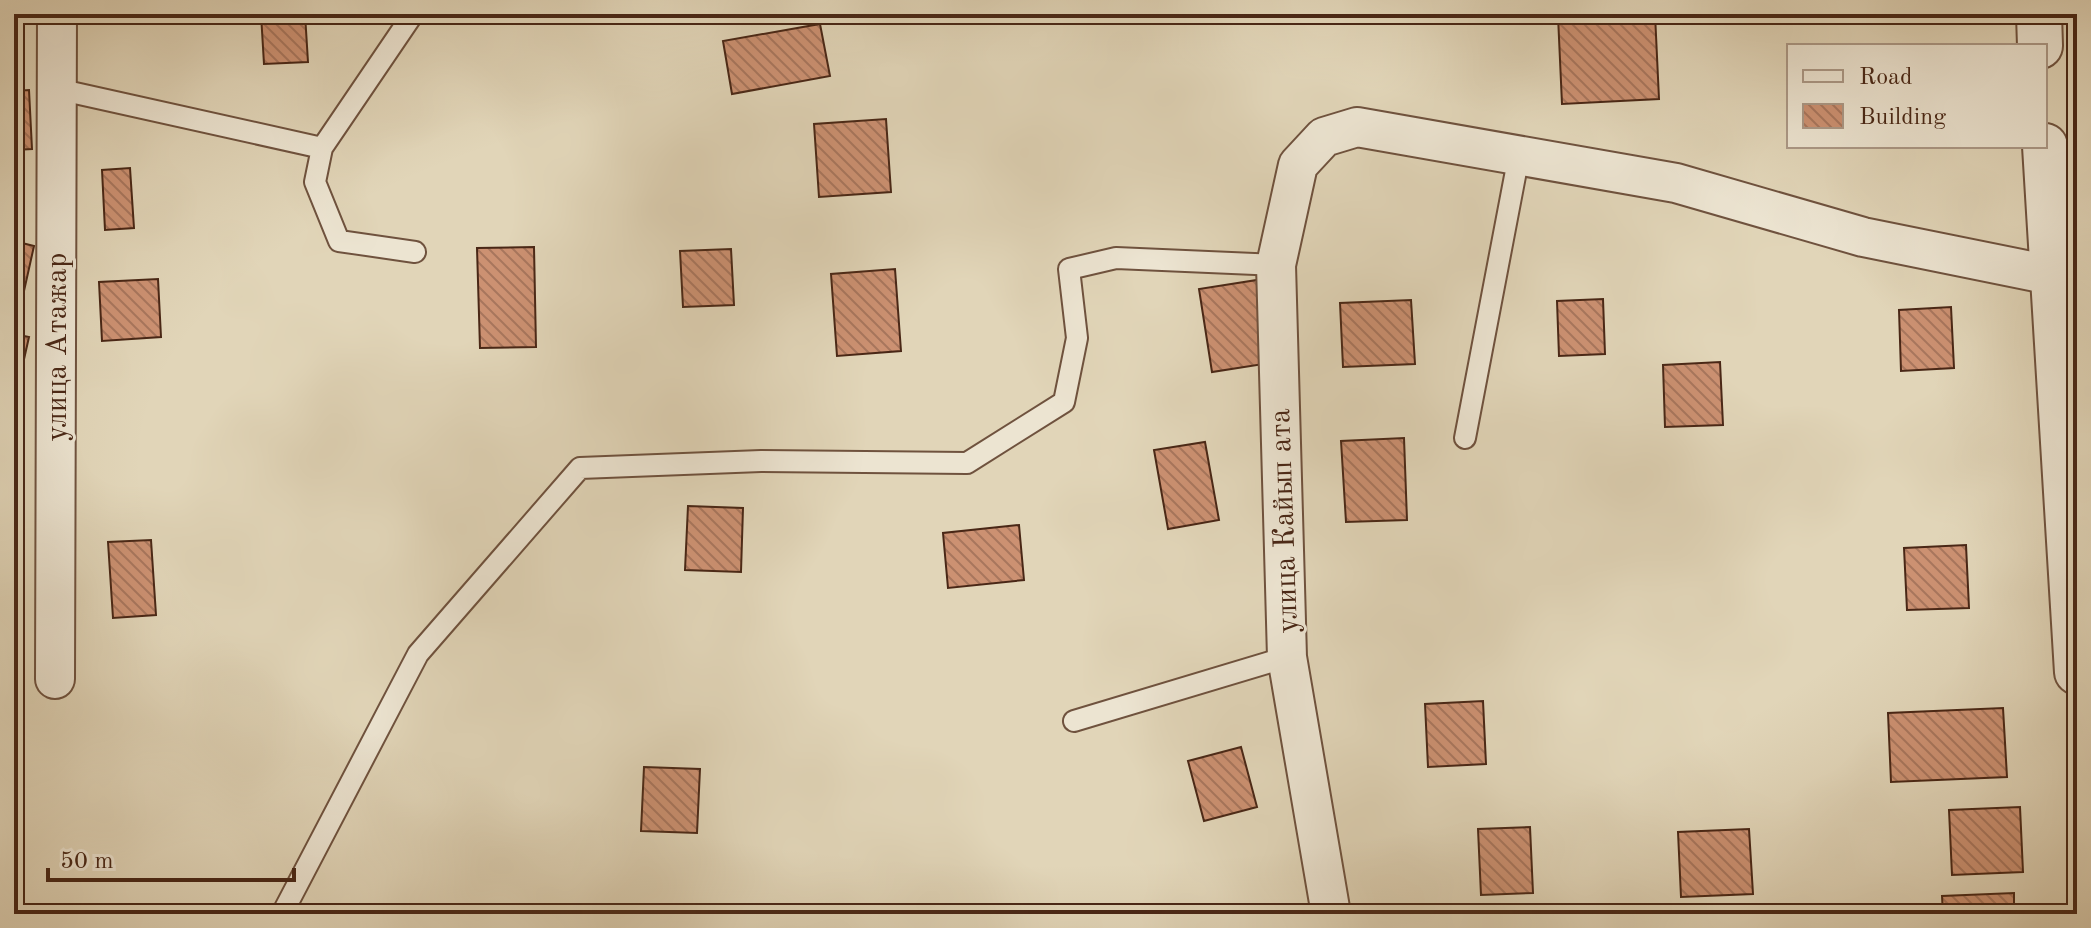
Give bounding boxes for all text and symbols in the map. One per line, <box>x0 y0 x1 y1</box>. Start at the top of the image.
legend <box>1787 44 2047 148</box>
text: Road <box>1859 66 1912 90</box>
text: Building <box>1859 106 1946 130</box>
street label: улица Атажар <box>43 253 73 441</box>
street label: улица Кайып ата <box>1266 408 1304 634</box>
scale bar <box>48 832 294 882</box>
text: 50 m <box>60 850 114 874</box>

